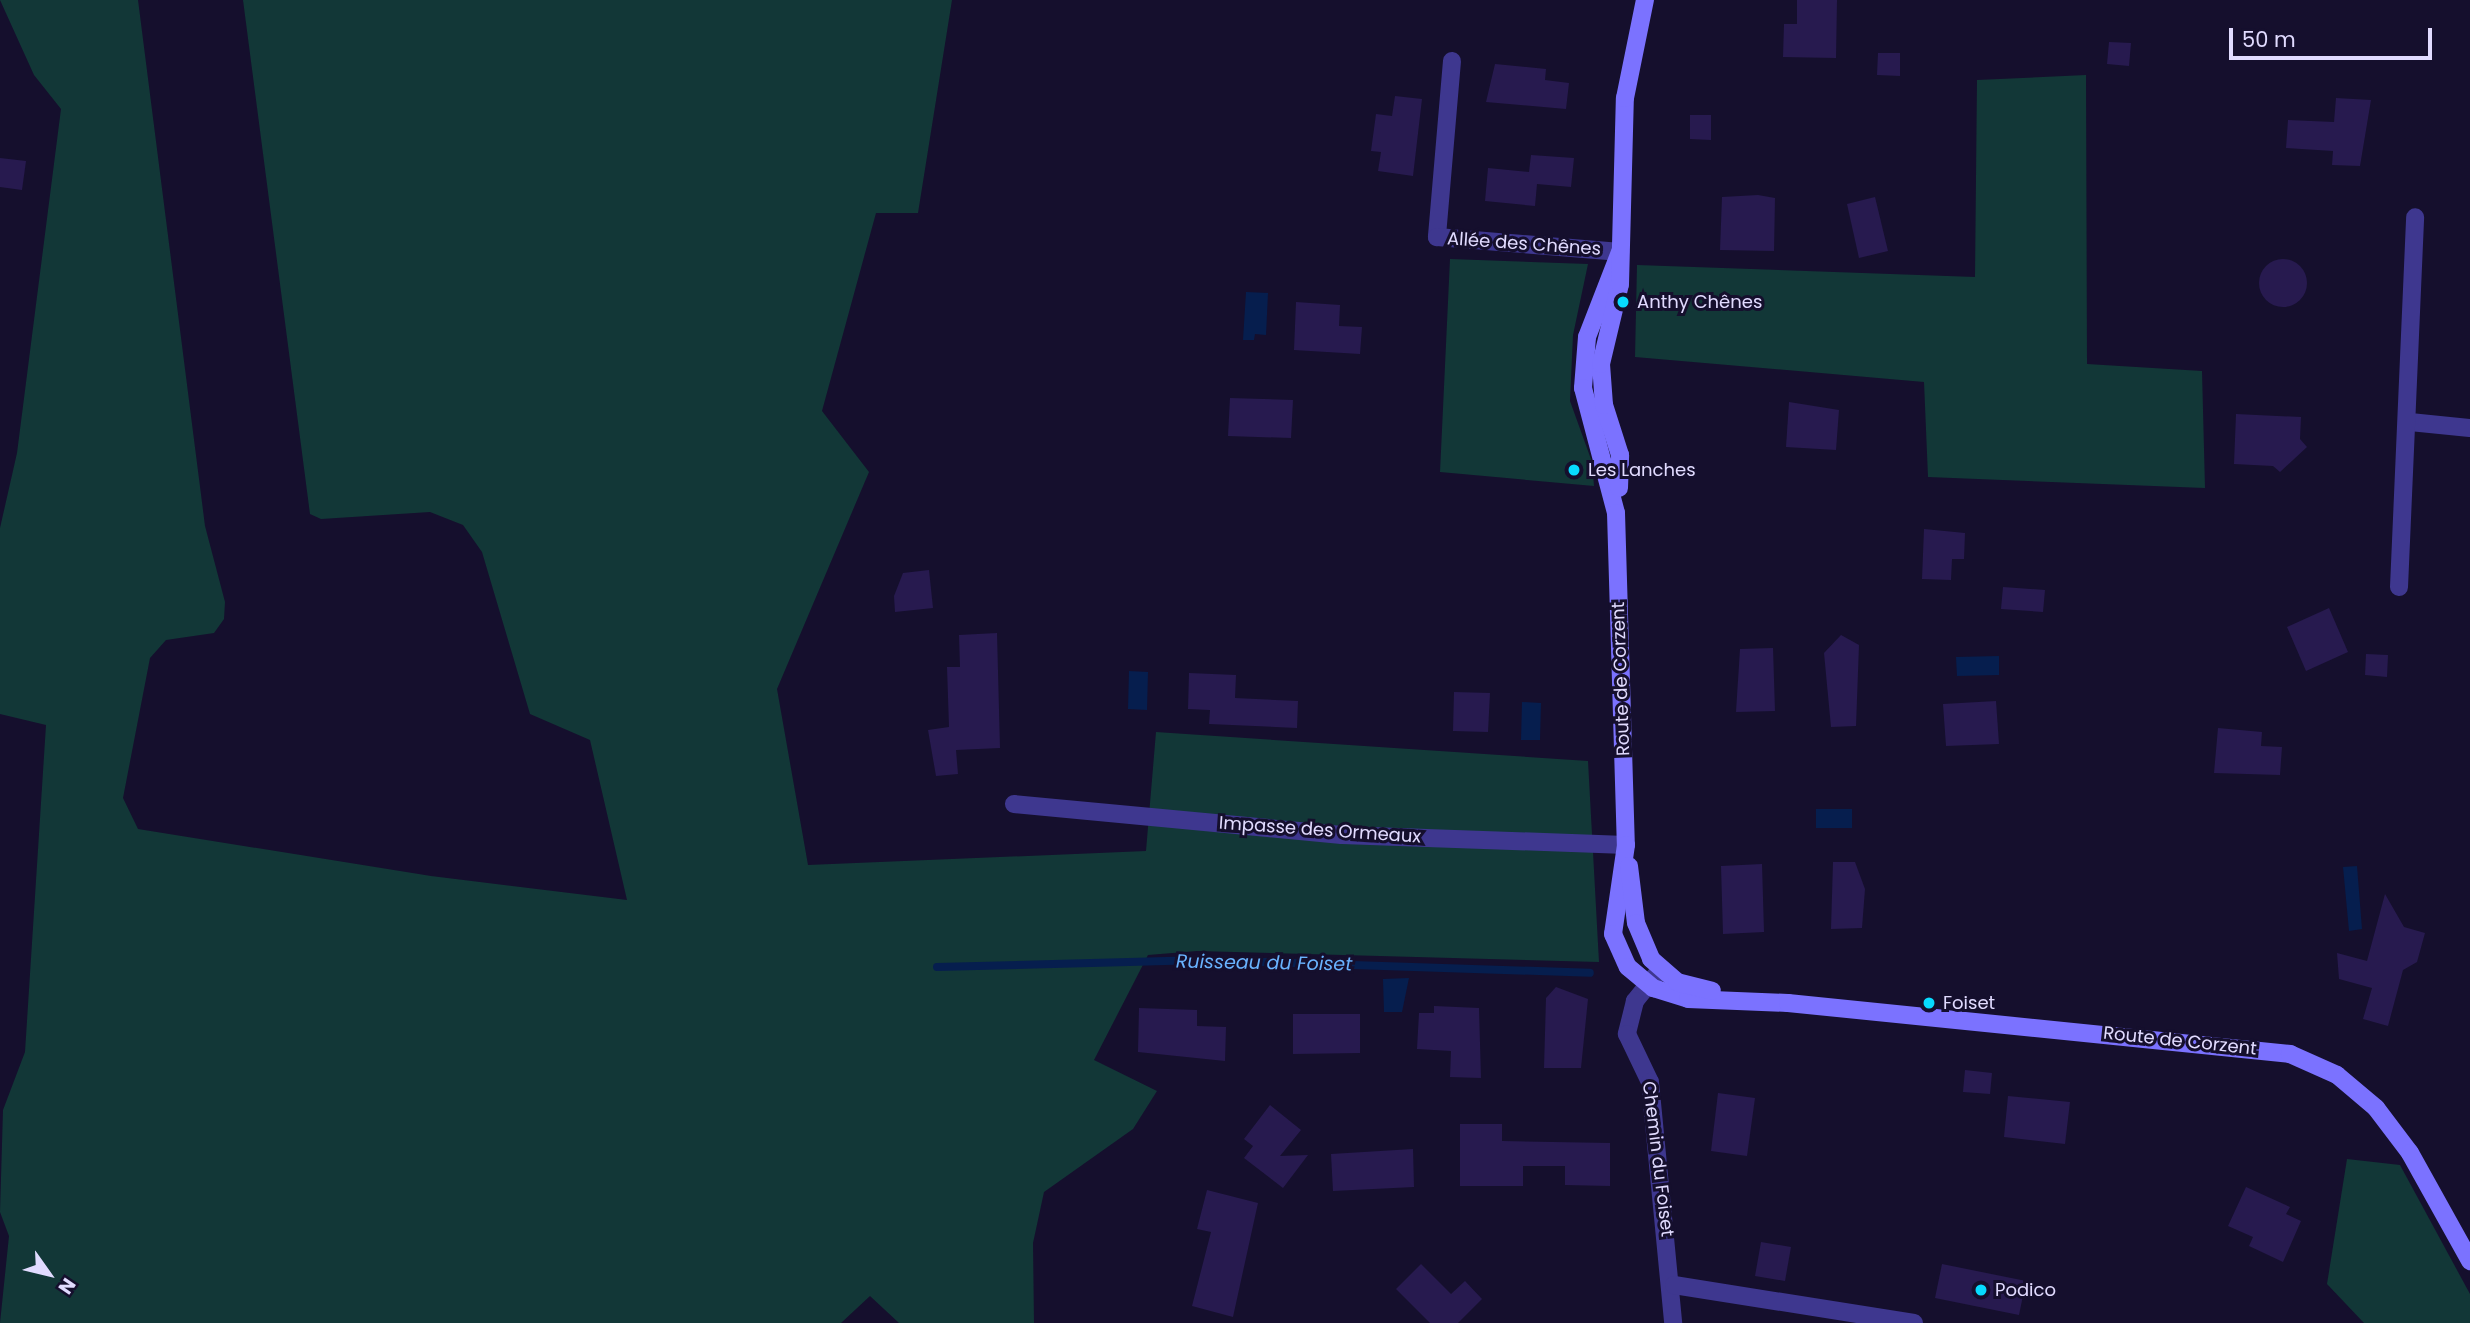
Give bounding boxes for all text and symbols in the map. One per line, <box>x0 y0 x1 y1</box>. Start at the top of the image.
scale bar <box>2232 14 2435 58</box>
text: 50 m <box>2242 25 2296 54</box>
street label: Allée des Chênes <box>1446 228 1602 260</box>
place label: Anthy Chênes <box>1637 291 1762 313</box>
marker: Anthy Chênes <box>1615 294 1631 310</box>
place label: Les Lanches <box>1588 459 1696 481</box>
marker: Les Lanches <box>1566 462 1582 478</box>
street label: Route de Corzent <box>1608 602 1634 756</box>
street label: Impasse des Ormeaux <box>1218 812 1422 848</box>
water label: Ruisseau du Foiset <box>1176 950 1352 976</box>
place label: Foiset <box>1943 992 1995 1014</box>
marker: Foiset <box>1921 995 1937 1011</box>
street label: Route de Corzent <box>2102 1022 2258 1060</box>
street label: Chemin du Foiset <box>1638 1080 1678 1238</box>
north arrow <box>14 1239 84 1309</box>
text: N <box>52 1273 82 1299</box>
place label: Podico <box>1995 1279 2056 1301</box>
marker: Podico <box>1973 1282 1989 1298</box>

